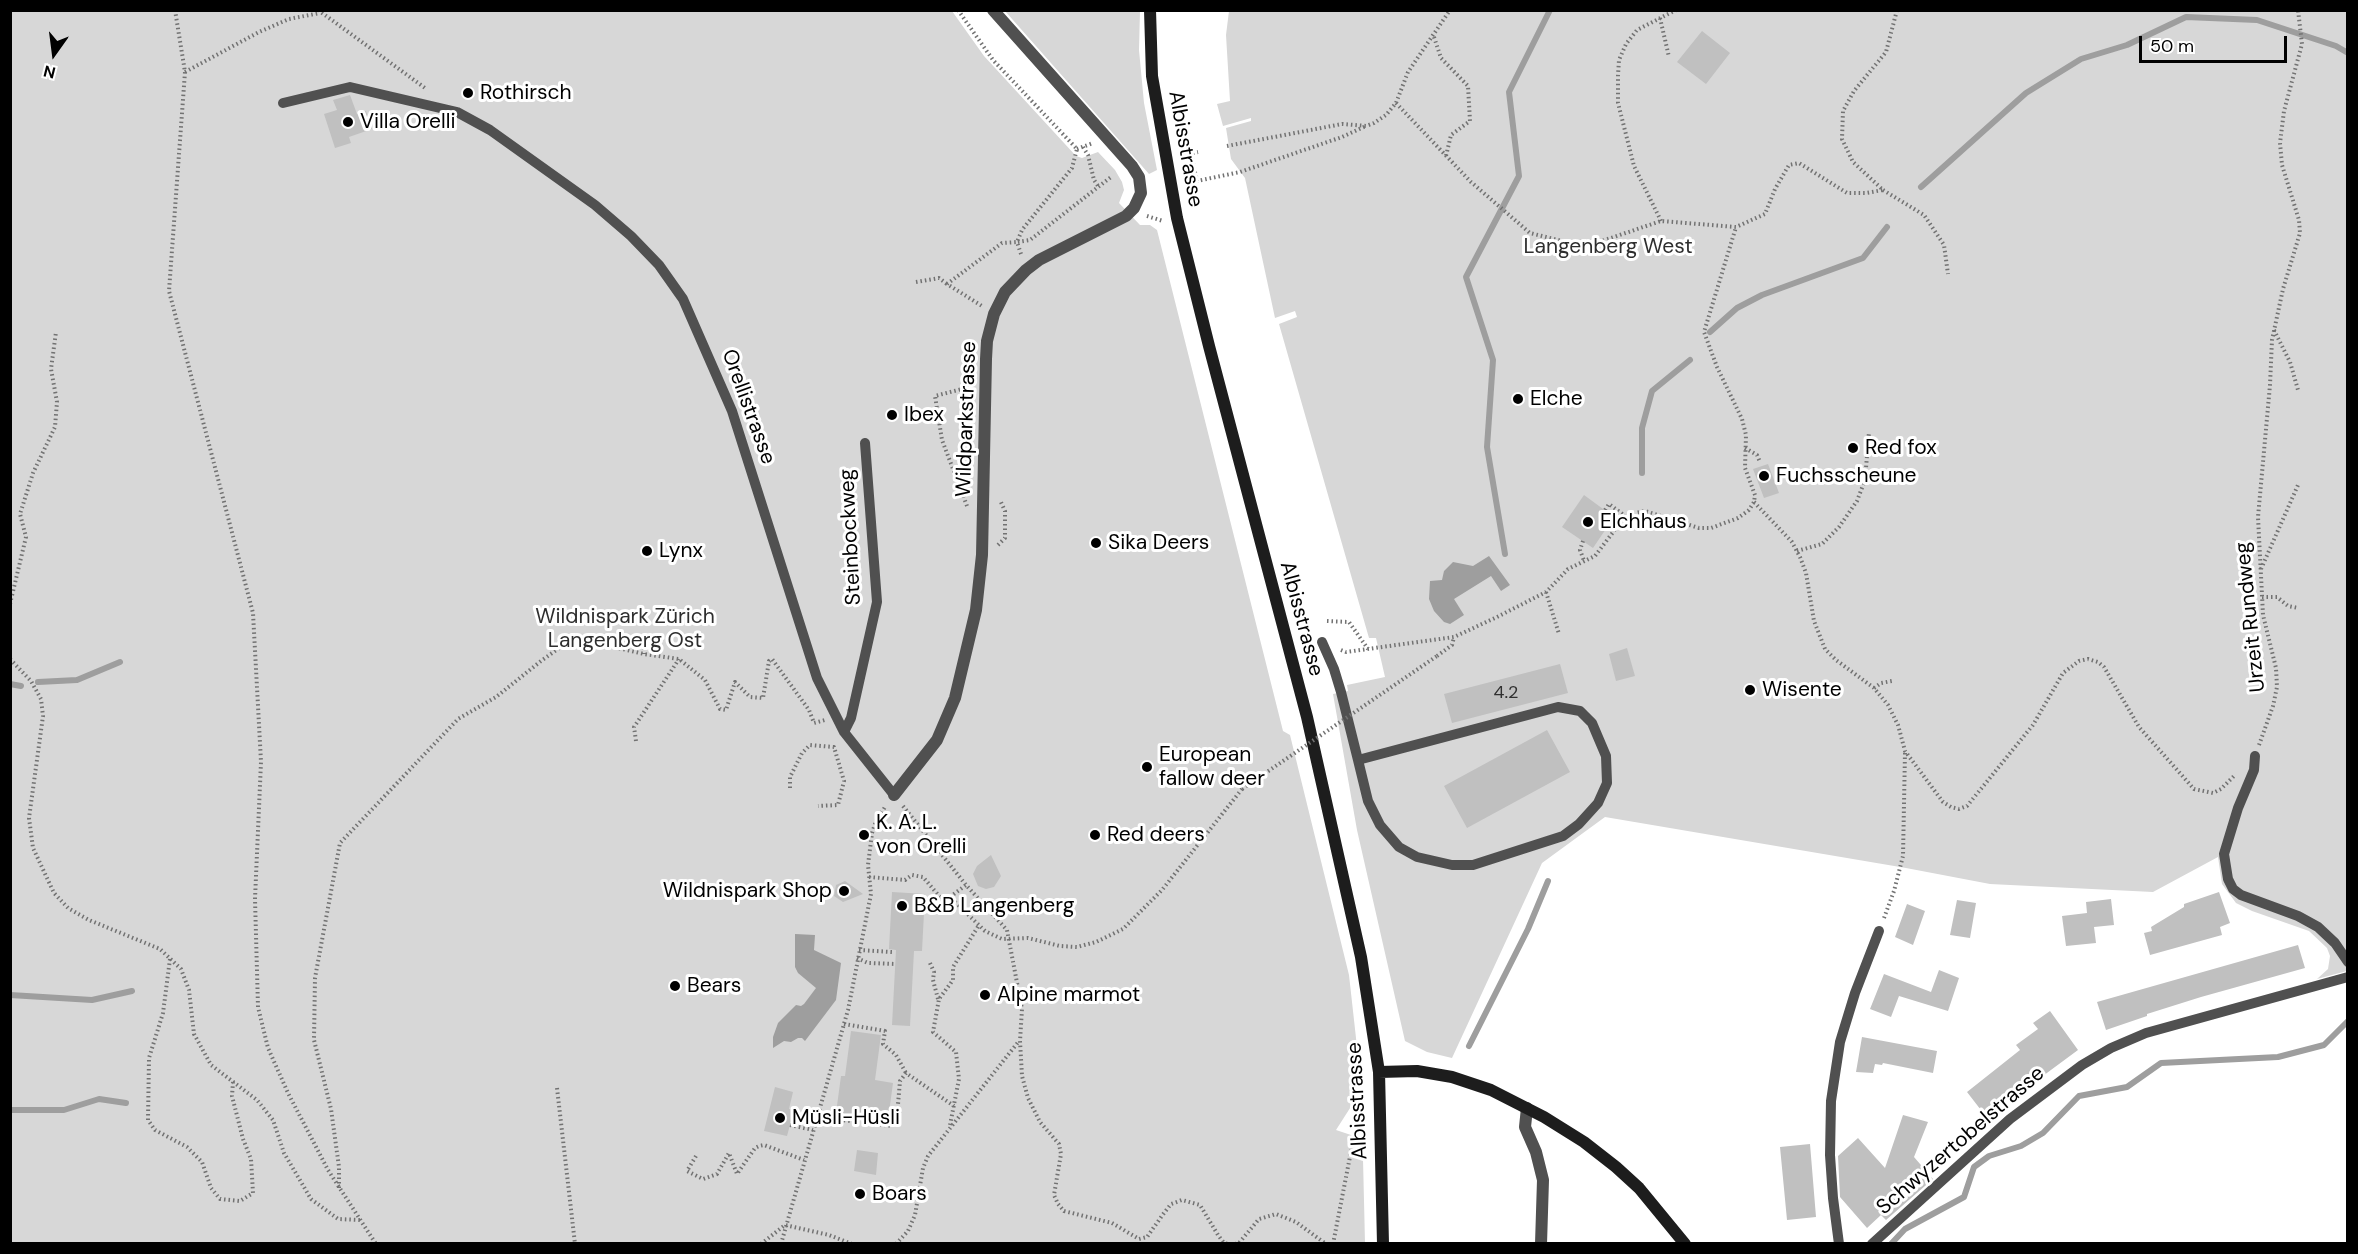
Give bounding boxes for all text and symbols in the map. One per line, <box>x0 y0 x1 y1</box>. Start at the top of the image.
north arrow <box>24 24 84 84</box>
scale bar <box>2142 24 2290 62</box>
text: 50 m <box>2150 34 2194 58</box>
text: N <box>41 60 58 84</box>
place label: Rothirsch <box>480 80 572 106</box>
marker: Rothirsch <box>461 86 475 100</box>
street label: Albisstrasse <box>1162 89 1208 209</box>
place label: Villa Orelli <box>360 109 455 135</box>
marker: Villa Orelli <box>341 115 355 129</box>
park label: Langenberg West <box>1523 234 1693 260</box>
street label: Wildparkstrasse <box>952 341 982 497</box>
street label: Orellistrasse <box>716 346 780 468</box>
place label: Elche <box>1530 386 1583 412</box>
marker: Elche <box>1511 392 1525 406</box>
place label: Ibex <box>904 402 944 428</box>
marker: Ibex <box>885 408 899 422</box>
place label: Red fox <box>1865 435 1937 461</box>
marker: Red fox <box>1846 441 1860 455</box>
place label: Fuchsscheune <box>1776 463 1916 489</box>
street label: Steinbockweg <box>835 468 867 606</box>
marker: Fuchsscheune <box>1757 469 1771 483</box>
place label: Elchhaus <box>1600 509 1687 535</box>
marker: Elchhaus <box>1581 515 1595 529</box>
place label: Sika Deers <box>1108 530 1209 556</box>
marker: Sika Deers <box>1089 536 1103 550</box>
place label: Lynx <box>659 538 703 564</box>
street label: Urzeit Rundweg <box>2231 541 2271 693</box>
marker: Lynx <box>640 544 654 558</box>
street label: Albisstrasse <box>1274 559 1328 679</box>
park label: Wildnispark Zürich Langenberg Ost <box>535 604 715 654</box>
place label: Wisente <box>1762 677 1842 703</box>
house number: 4.2 <box>1494 682 1518 704</box>
marker: Wisente <box>1743 683 1757 697</box>
place label: European fallow deer <box>1159 742 1265 792</box>
marker: European fallow deer <box>1140 760 1154 774</box>
place label: K. A. L. von Orelli <box>876 810 967 860</box>
place label: Red deers <box>1107 822 1205 848</box>
marker: K. A. L. von Orelli <box>857 828 871 842</box>
marker: Red deers <box>1088 828 1102 842</box>
place label: Wildnispark Shop <box>663 878 832 904</box>
marker: Wildnispark Shop <box>837 884 851 898</box>
place label: B&B Langenberg <box>914 893 1074 919</box>
marker: B&B Langenberg <box>895 899 909 913</box>
place label: Bears <box>687 973 741 999</box>
marker: Bears <box>668 979 682 993</box>
place label: Alpine marmot <box>997 982 1140 1008</box>
marker: Alpine marmot <box>978 988 992 1002</box>
street label: Albisstrasse <box>1342 1041 1374 1161</box>
street label: Schwyzertobelstrasse <box>1872 1061 2050 1221</box>
place label: Müsli-Hüsli <box>792 1105 900 1131</box>
marker: Müsli-Hüsli <box>773 1111 787 1125</box>
place label: Boars <box>872 1181 927 1207</box>
marker: Boars <box>853 1187 867 1201</box>

